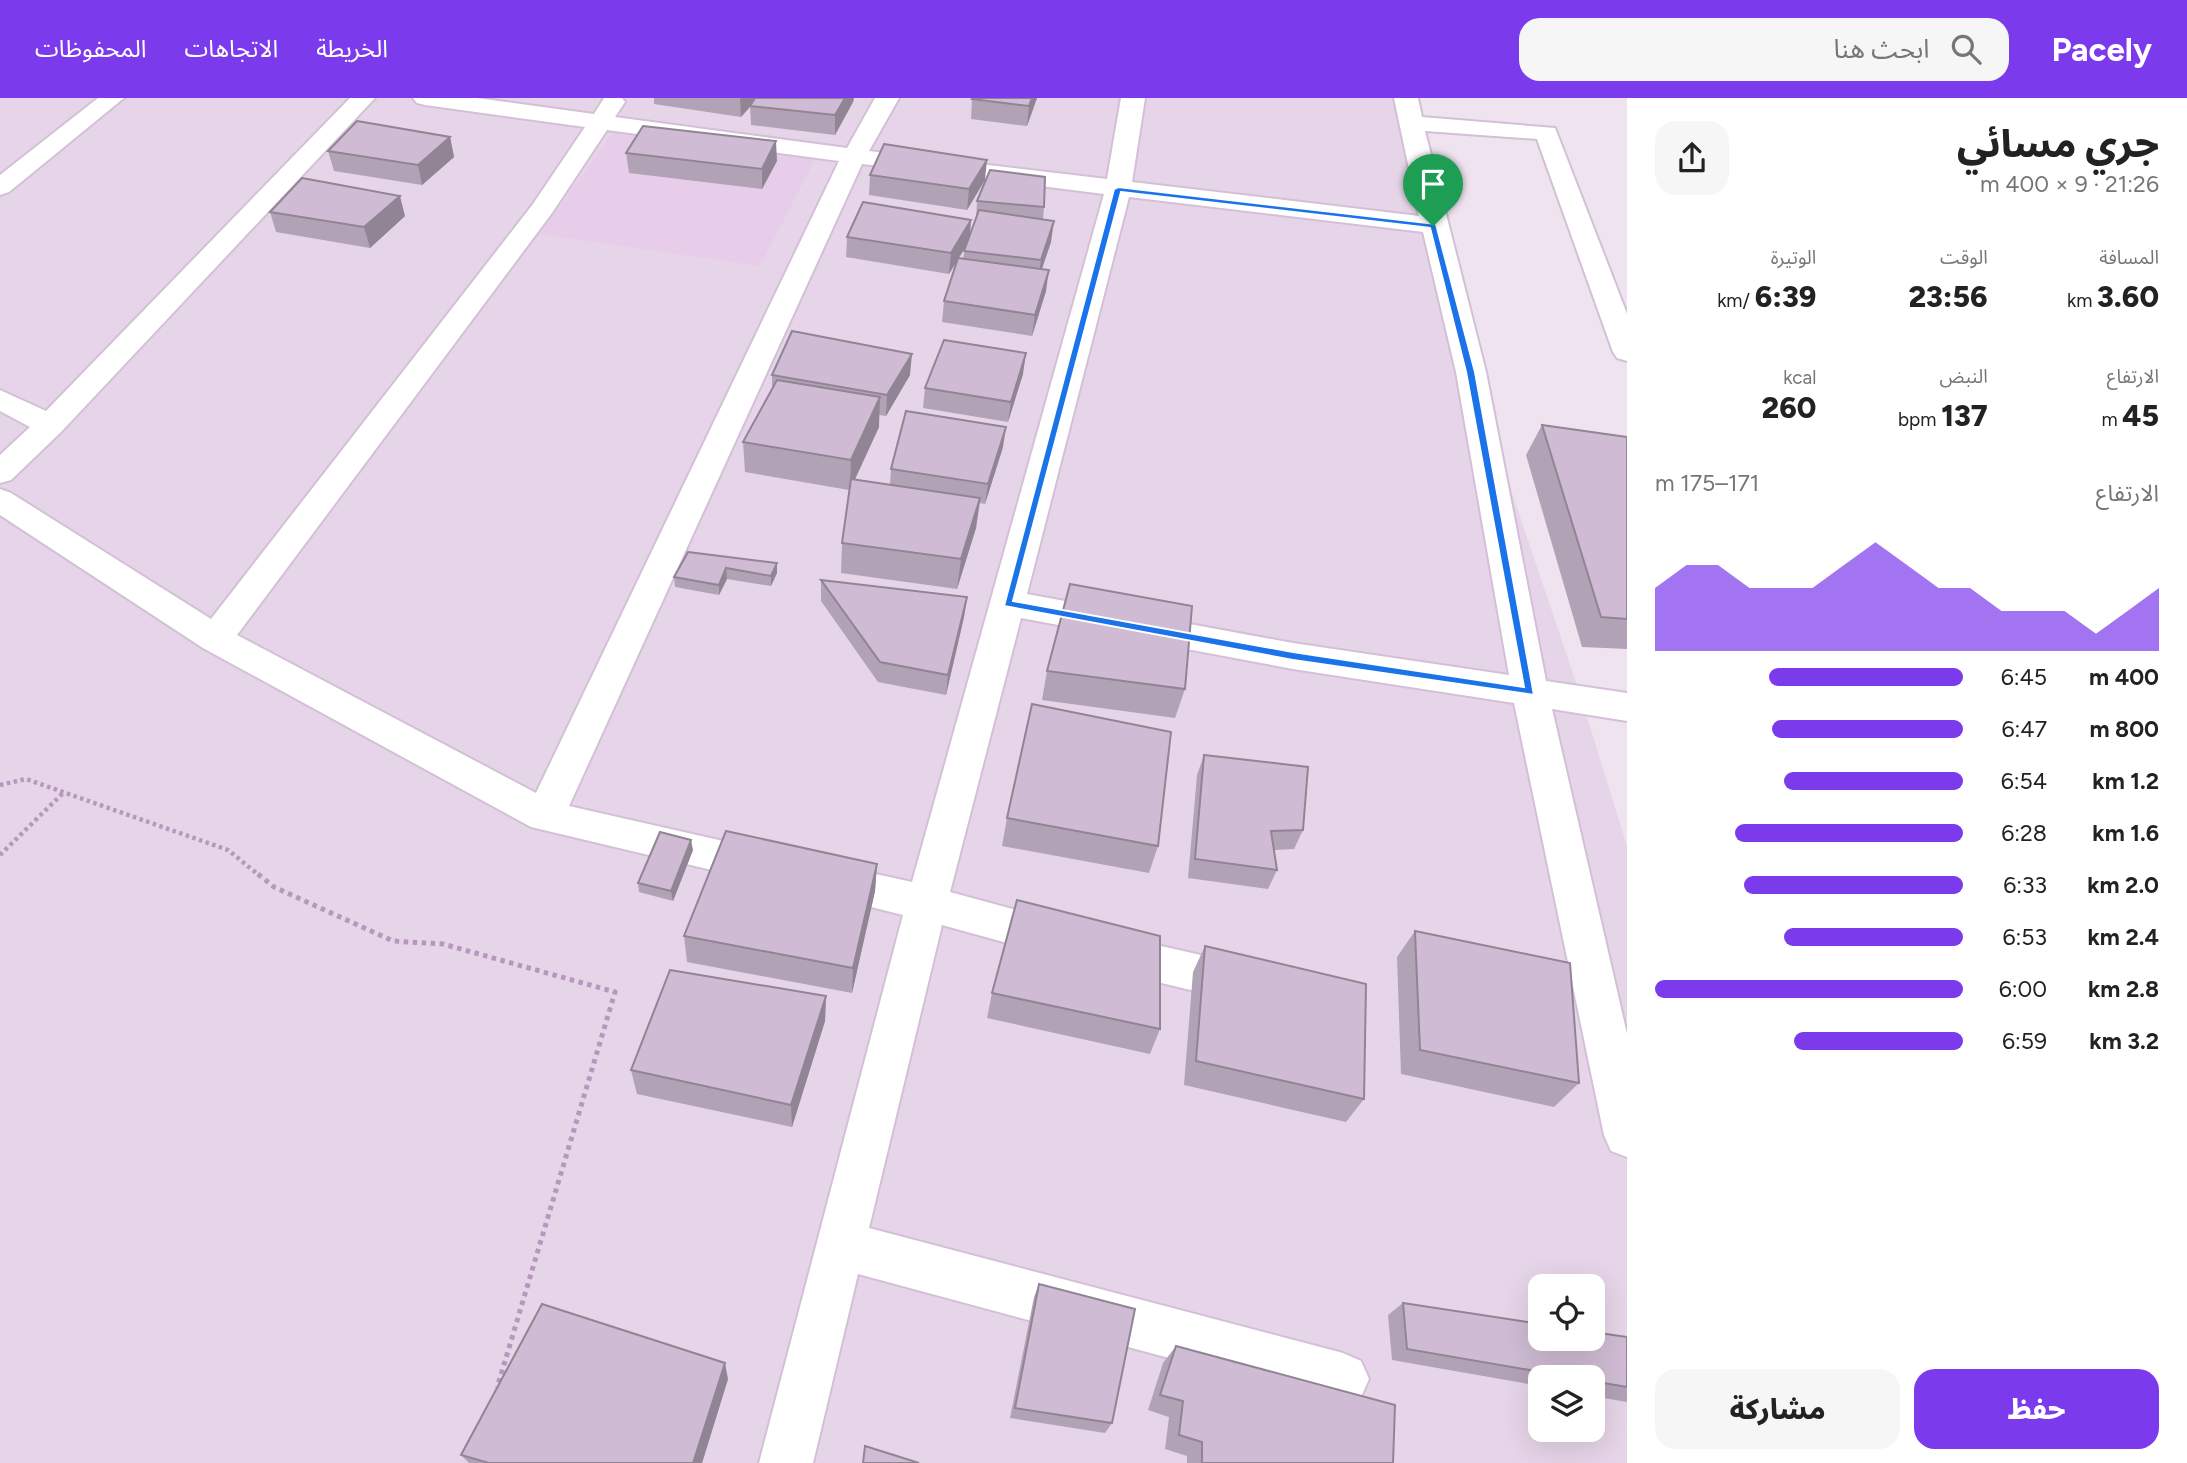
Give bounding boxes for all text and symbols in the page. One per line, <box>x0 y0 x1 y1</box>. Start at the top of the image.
search box <box>1519 18 2009 81</box>
icon: search <box>1947 30 1985 68</box>
text: Pacely <box>2051 30 2152 69</box>
text: ابحث هنا <box>1833 33 1929 65</box>
text: المحفوظات <box>35 34 146 63</box>
text: الاتجاهات <box>184 34 278 63</box>
text: الخريطة <box>316 34 388 63</box>
button: share <box>1655 121 1729 195</box>
text: جري مسائي <box>1957 121 2159 167</box>
pin <box>1403 154 1463 226</box>
icon: arrive <box>1414 165 1452 203</box>
text: 21:26 · 9 × 400 m <box>1980 170 2159 198</box>
text: الوتيرة <box>1771 246 1816 269</box>
text: الوقت <box>1940 246 1988 269</box>
text: المسافة <box>2099 246 2159 269</box>
text: 6:39 <box>1755 278 1816 315</box>
text: 23:56 <box>1908 278 1988 315</box>
text: 3.60 <box>2097 278 2159 315</box>
text: /km <box>1717 289 1755 312</box>
text: km <box>2067 289 2097 312</box>
text: النبض <box>1939 365 1988 388</box>
text: الارتفاع <box>2107 365 2159 388</box>
text: kcal <box>1783 366 1816 389</box>
text: 260 <box>1762 389 1816 426</box>
text: 137 <box>1941 397 1988 434</box>
text: 45 <box>2122 397 2159 434</box>
text: bpm <box>1898 408 1941 431</box>
text: m <box>2101 408 2122 431</box>
text: 171–175 m <box>1655 469 1759 497</box>
text: الارتفاع <box>2096 479 2159 507</box>
text: 6:45 <box>2001 663 2047 691</box>
text: 400 m <box>2089 663 2159 691</box>
text: 6:47 <box>2002 715 2047 743</box>
text: 800 m <box>2090 715 2159 743</box>
text: 6:54 <box>2001 767 2047 795</box>
text: 1.2 km <box>2092 767 2159 795</box>
text: 6:28 <box>2001 819 2047 847</box>
text: 1.6 km <box>2092 819 2159 847</box>
text: 6:33 <box>2003 871 2047 899</box>
text: 2.0 km <box>2087 871 2159 899</box>
text: 6:53 <box>2002 923 2047 951</box>
text: 2.4 km <box>2087 923 2159 951</box>
text: 6:00 <box>1999 975 2047 1003</box>
text: 2.8 km <box>2088 975 2159 1003</box>
text: 6:59 <box>2002 1027 2047 1055</box>
text: 3.2 km <box>2089 1027 2159 1055</box>
map controls <box>1528 1274 1605 1442</box>
button: locate <box>1528 1274 1605 1351</box>
button: layers <box>1528 1365 1605 1442</box>
button: مشاركة <box>1655 1369 1900 1449</box>
button: حفظ <box>1914 1369 2159 1449</box>

